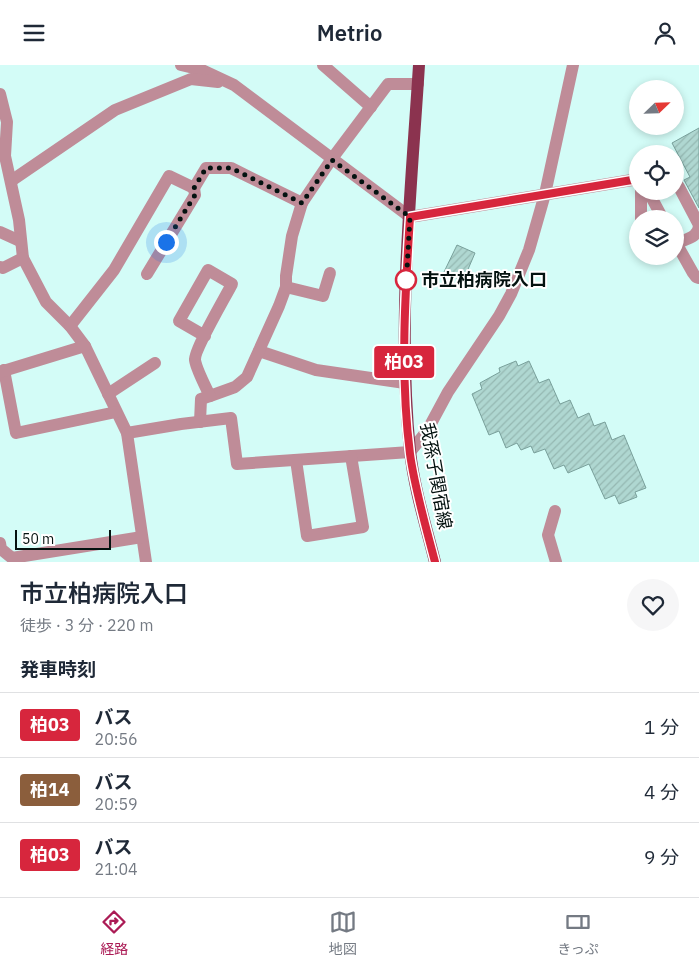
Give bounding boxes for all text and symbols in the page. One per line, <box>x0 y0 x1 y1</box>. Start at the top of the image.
text: Metrio <box>317 18 382 47</box>
icon: menu <box>20 19 48 47</box>
icon: person <box>651 19 679 47</box>
north arrow <box>629 80 684 135</box>
map controls <box>629 80 684 265</box>
button: locate <box>629 145 684 200</box>
button: layers <box>629 210 684 265</box>
your location <box>154 230 179 255</box>
place label: 市立柏病院入口 <box>421 268 547 291</box>
marker: 市立柏病院入口 <box>395 269 417 291</box>
line badge: 柏03 <box>375 346 433 378</box>
text: 柏03 <box>384 350 424 373</box>
street label: 我孫子関宿線 <box>416 421 457 531</box>
scale bar <box>15 527 111 550</box>
text: 50 m <box>22 530 54 548</box>
text: 市立柏病院入口 <box>20 577 188 609</box>
button: heart <box>627 579 679 631</box>
text: 徒歩 · 3 分 · 220 m <box>20 615 153 635</box>
text: 発車時刻 <box>20 657 96 681</box>
text: バス <box>95 705 133 729</box>
text: 柏03 <box>30 713 70 736</box>
text: 1 分 <box>644 715 679 739</box>
text: 20:56 <box>95 729 138 749</box>
text: バス <box>95 770 133 794</box>
text: 柏14 <box>30 778 70 801</box>
text: 4 分 <box>644 780 679 804</box>
text: 20:59 <box>95 794 138 814</box>
text: バス <box>95 835 133 859</box>
text: 柏03 <box>30 843 70 866</box>
text: 9 分 <box>644 845 679 869</box>
text: 21:04 <box>95 859 138 879</box>
tab: 経路 <box>100 908 128 958</box>
tab: 地図 <box>329 908 357 958</box>
tab: きっぷ <box>557 908 599 958</box>

